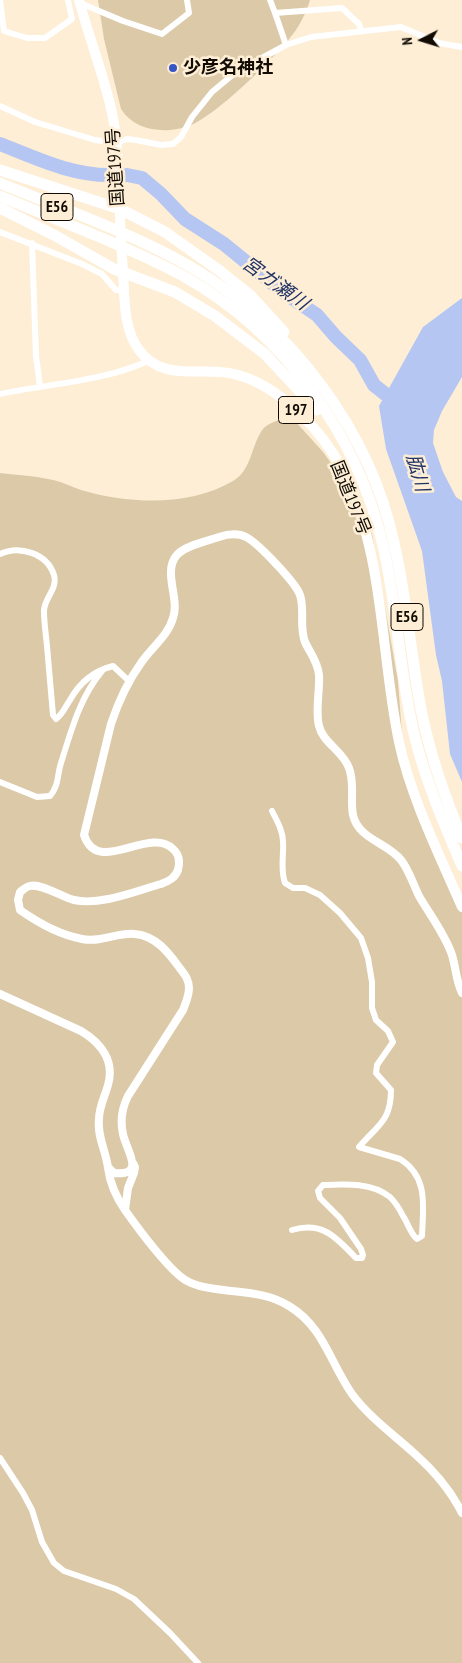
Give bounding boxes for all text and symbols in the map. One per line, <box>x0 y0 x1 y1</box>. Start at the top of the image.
north arrow <box>397 15 447 65</box>
text: N <box>398 37 416 46</box>
place label: 少彦名神社 <box>183 57 273 79</box>
marker: 少彦名神社 <box>167 62 179 74</box>
street label: 国道197号 <box>102 127 130 207</box>
road number: E56 <box>41 193 73 220</box>
water label: 宮ガ瀬川 <box>238 252 312 316</box>
road number: 197 <box>278 396 314 424</box>
water label: 肱川 <box>401 452 433 494</box>
street label: 国道197号 <box>325 458 375 538</box>
road number: E56 <box>391 604 423 630</box>

